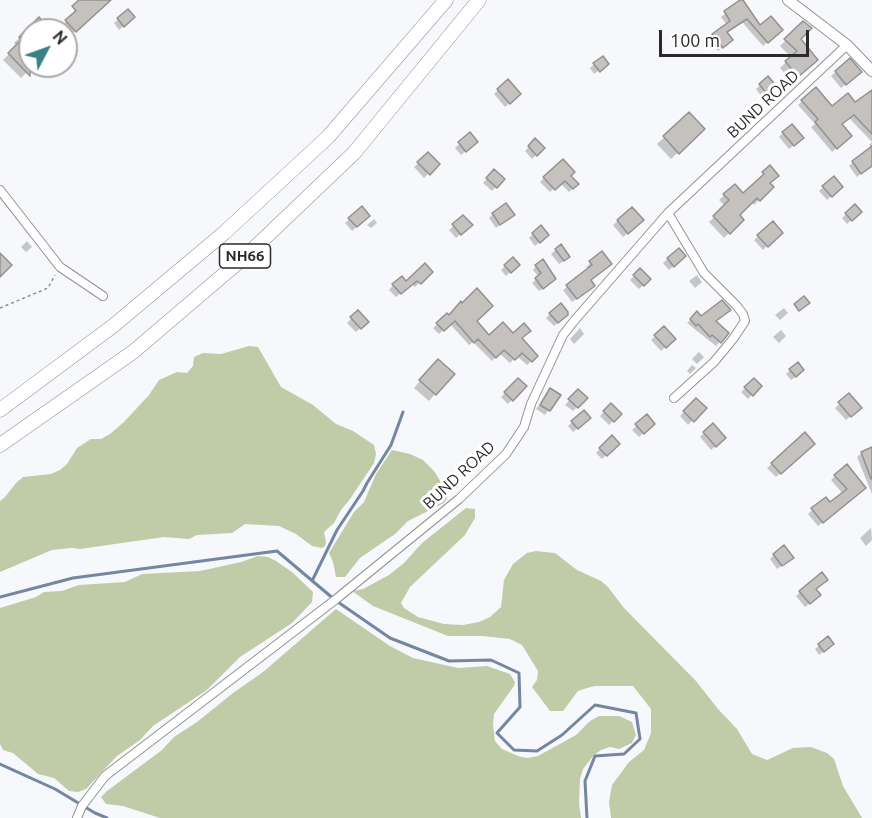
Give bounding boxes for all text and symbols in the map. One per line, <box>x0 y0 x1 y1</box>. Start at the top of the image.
north arrow <box>18 18 78 78</box>
scale bar <box>662 18 812 56</box>
text: N <box>49 27 71 48</box>
text: 100 m <box>670 30 720 50</box>
street label: BUND ROAD <box>723 66 803 142</box>
road number: NH66 <box>220 244 270 268</box>
street label: BUND ROAD <box>419 437 499 513</box>

